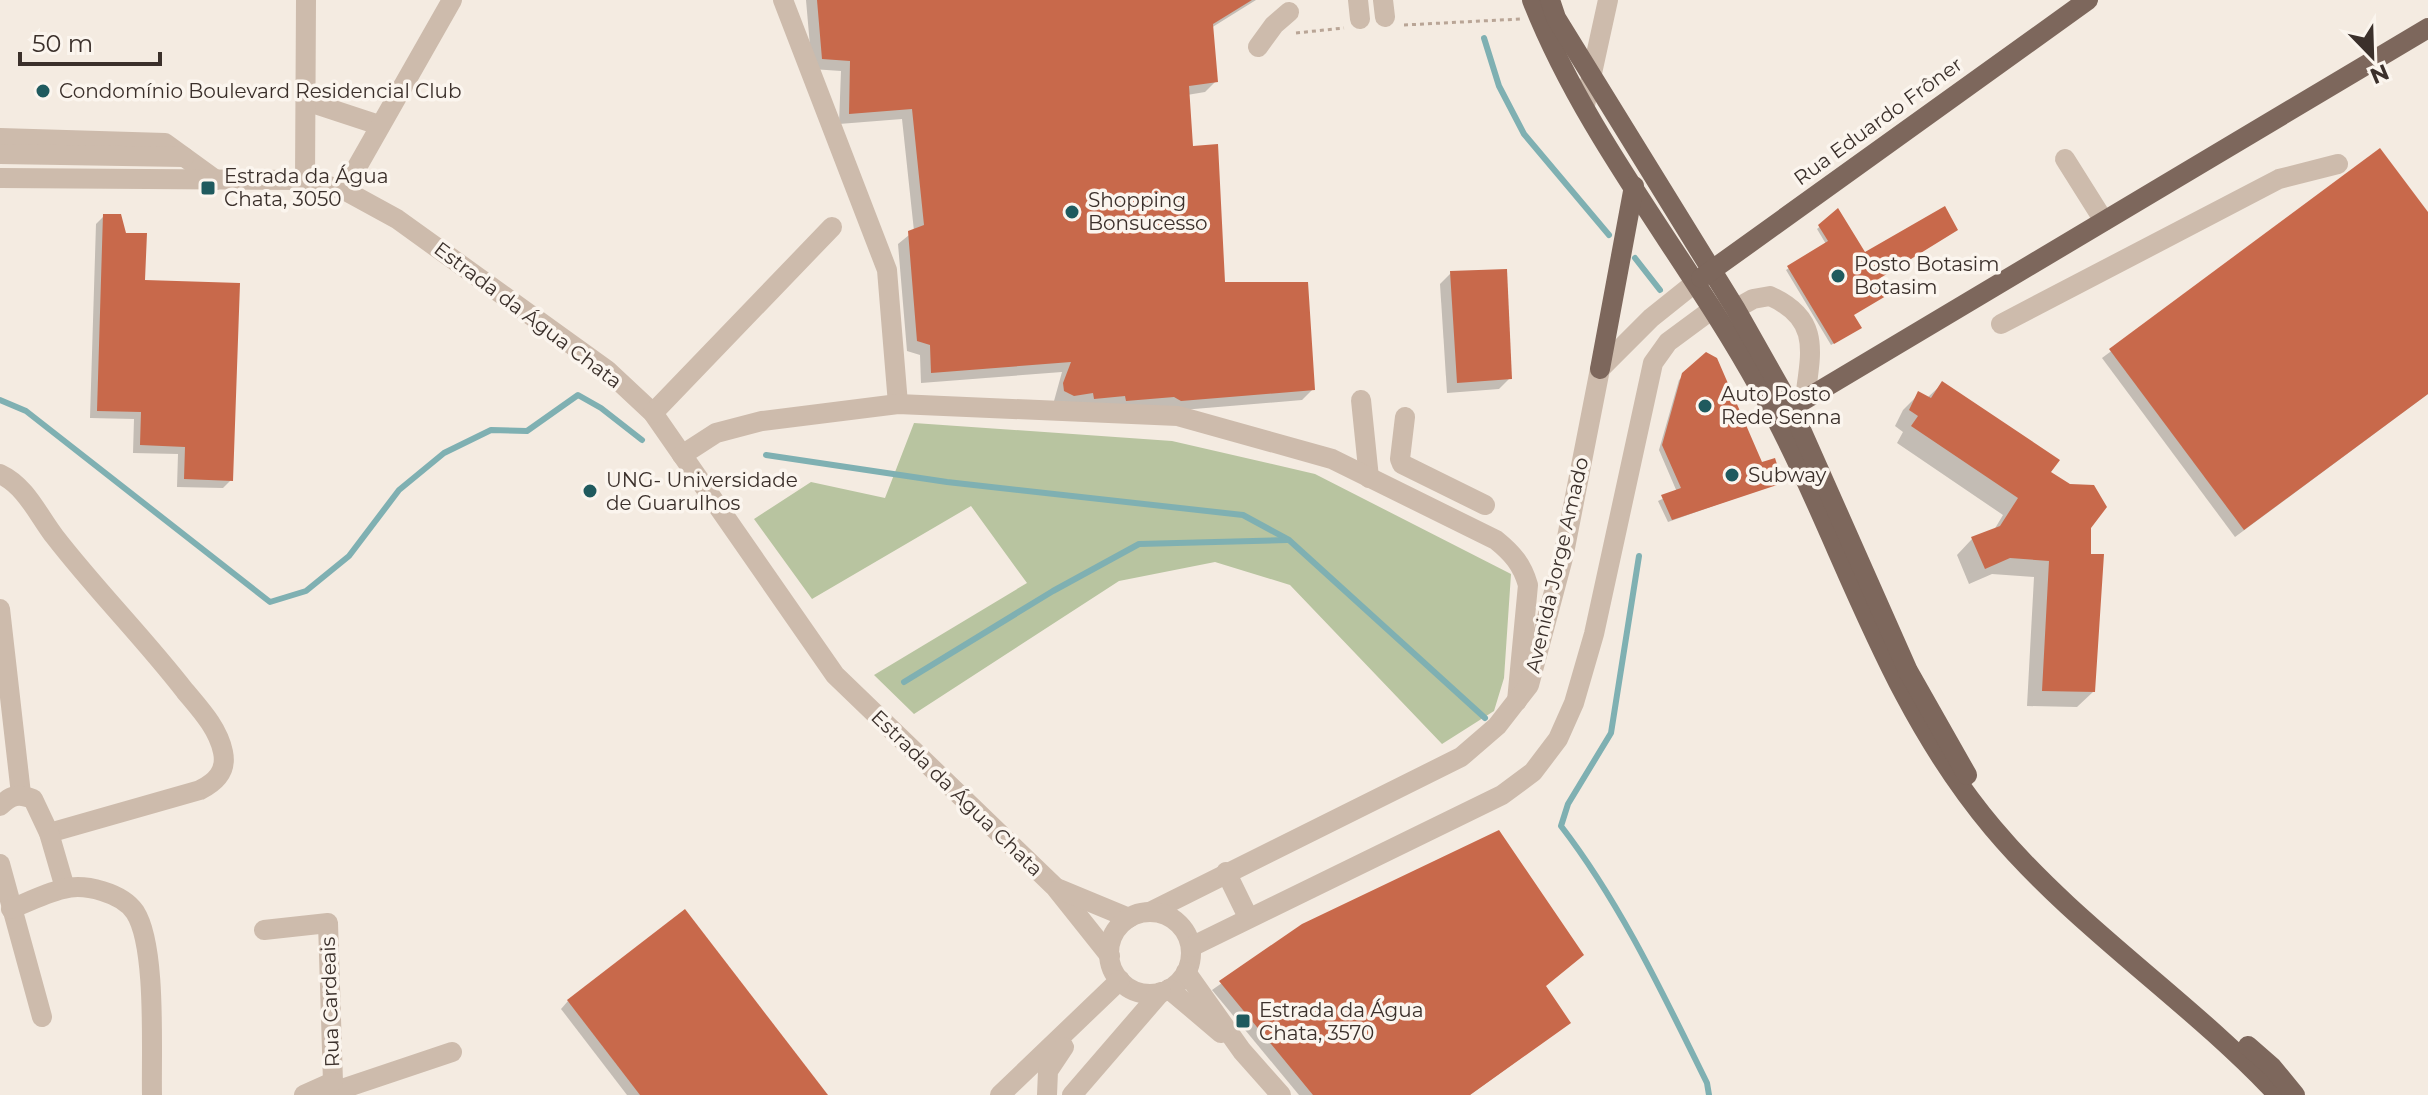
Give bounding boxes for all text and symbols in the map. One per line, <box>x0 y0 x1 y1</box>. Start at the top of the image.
scale bar <box>20 16 160 66</box>
north arrow <box>2332 16 2412 96</box>
text: 50 m <box>32 29 93 58</box>
street label: Rua Eduardo Frôner <box>1789 52 1967 190</box>
text: N <box>2366 58 2393 90</box>
place label: Condomínio Boulevard Residencial Club <box>59 79 462 103</box>
marker: Condomínio Boulevard Residencial Club <box>34 82 52 100</box>
place label: Estrada da Água Chata, 3050 <box>224 164 389 211</box>
marker: Estrada da Água Chata, 3050 <box>199 179 217 197</box>
place label: Shopping Bonsucesso <box>1088 188 1208 235</box>
marker: Shopping Bonsucesso <box>1063 203 1081 221</box>
street label: Estrada da Água Chata <box>429 237 627 393</box>
place label: Posto Botasim Botasim <box>1854 252 1999 299</box>
marker: Posto Botasim Botasim <box>1829 267 1847 285</box>
place label: Auto Posto Rede Senna <box>1721 382 1842 429</box>
marker: Auto Posto Rede Senna <box>1696 397 1714 415</box>
street label: Avenida Jorge Amado <box>1520 455 1594 675</box>
place label: Subway <box>1748 463 1827 487</box>
marker: Subway <box>1723 466 1741 484</box>
place label: UNG- Universidade de Guarulhos <box>606 468 798 515</box>
marker: UNG- Universidade de Guarulhos <box>581 482 599 500</box>
street label: Estrada da Água Chata <box>866 705 1048 881</box>
street label: Rua Cardeais <box>316 936 344 1068</box>
place label: Estrada da Água Chata, 3570 <box>1259 998 1424 1045</box>
marker: Estrada da Água Chata, 3570 <box>1234 1012 1252 1030</box>

